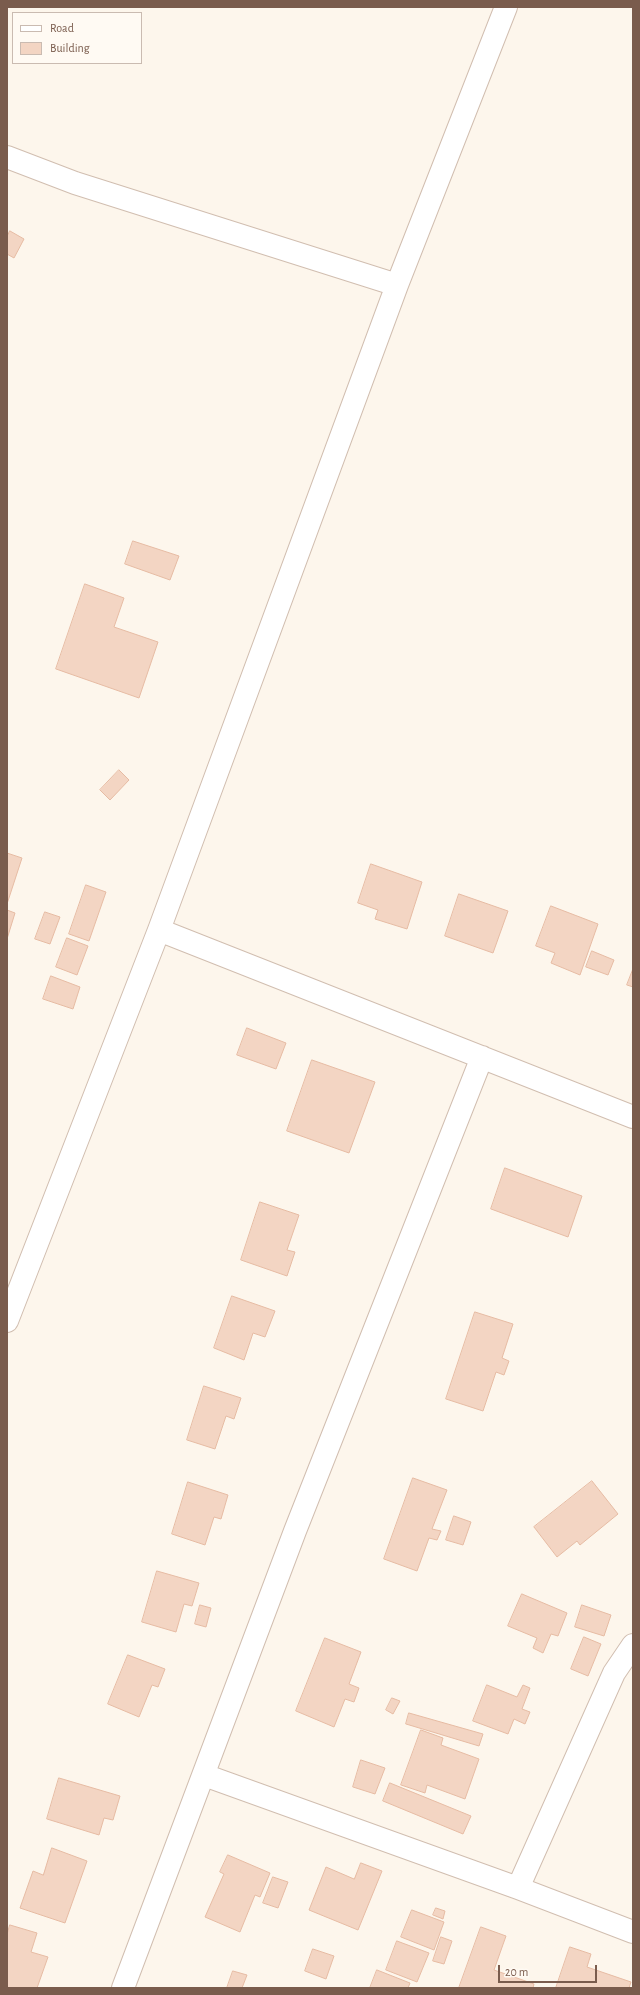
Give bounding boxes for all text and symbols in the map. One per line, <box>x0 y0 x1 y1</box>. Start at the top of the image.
legend <box>12 12 142 64</box>
text: Road <box>50 22 74 34</box>
text: Building <box>50 42 90 54</box>
scale bar <box>500 1957 599 1983</box>
text: 20 m <box>505 1966 528 1978</box>

